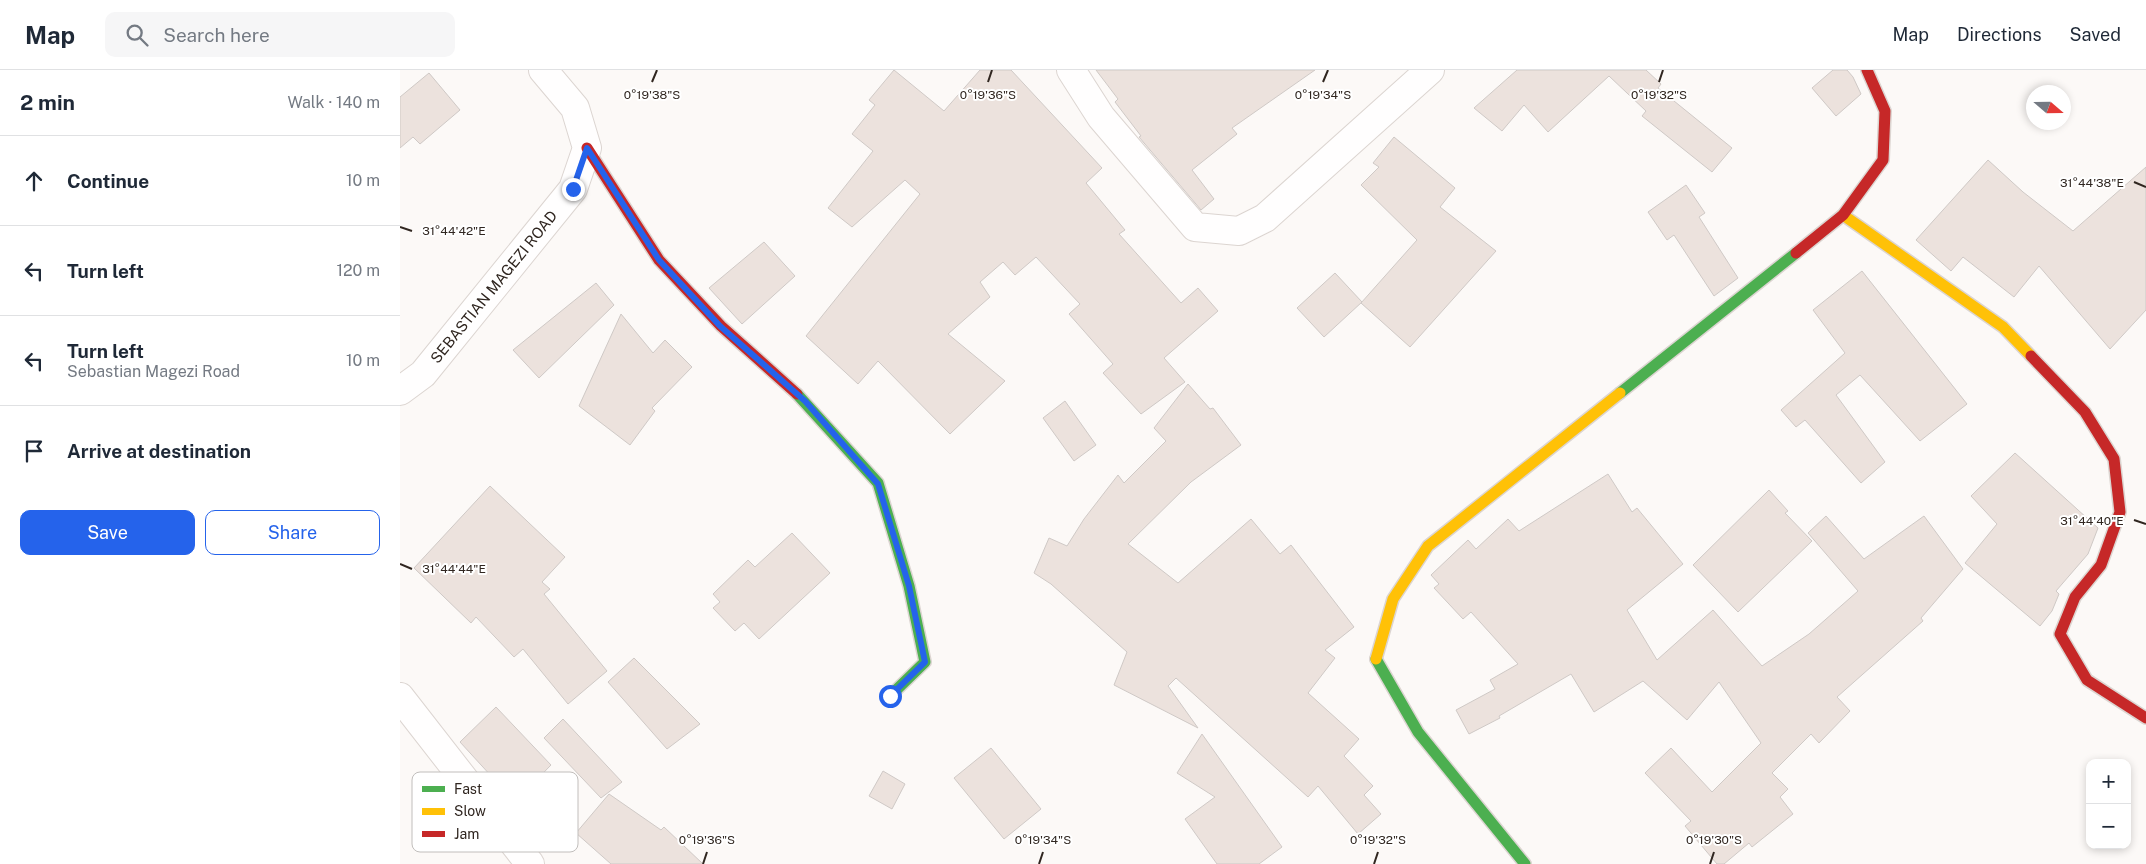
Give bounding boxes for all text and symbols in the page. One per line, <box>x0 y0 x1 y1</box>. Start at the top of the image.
search box <box>105 12 455 57</box>
text: Map <box>25 21 75 49</box>
icon: search <box>123 21 151 49</box>
text: Search here <box>163 24 270 46</box>
text: Map <box>1892 24 1929 45</box>
text: Directions <box>1957 24 2042 45</box>
text: Saved <box>2070 24 2121 45</box>
north arrow <box>2026 85 2071 130</box>
text: 0°19'38"S <box>624 88 680 102</box>
text: 0°19'36"S <box>960 88 1016 102</box>
text: 0°19'34"S <box>1295 88 1351 102</box>
text: 0°19'32"S <box>1631 88 1687 102</box>
text: 2 min <box>20 90 75 115</box>
text: Walk · 140 m <box>287 93 380 112</box>
icon: ahead <box>20 167 48 195</box>
text: Continue <box>67 170 149 192</box>
text: 10 m <box>346 171 380 190</box>
text: 31°44'38"E <box>2060 176 2124 190</box>
route end <box>562 178 585 201</box>
street label: SEBASTIAN MAGEZI ROAD <box>427 207 560 366</box>
text: 31°44'42"E <box>422 224 486 238</box>
icon: left <box>20 257 48 285</box>
text: Turn left <box>67 260 144 282</box>
text: 120 m <box>336 261 380 280</box>
text: Turn left <box>67 340 144 362</box>
icon: left <box>20 347 48 375</box>
text: 10 m <box>346 351 380 370</box>
text: Sebastian Magezi Road <box>67 362 240 381</box>
icon: arrive <box>20 437 48 465</box>
text: Arrive at destination <box>67 440 251 462</box>
button: Save <box>20 510 195 555</box>
button: Share <box>205 510 380 555</box>
text: 31°44'40"E <box>2060 514 2124 528</box>
text: 31°44'44"E <box>422 562 486 576</box>
route start <box>879 685 902 708</box>
map controls <box>2086 759 2131 849</box>
button: + <box>2086 759 2131 804</box>
legend <box>412 772 578 852</box>
text: Fast <box>454 781 482 797</box>
text: Slow <box>454 803 486 819</box>
button: − <box>2086 804 2131 849</box>
text: Jam <box>454 826 479 842</box>
text: 0°19'36"S <box>679 833 735 847</box>
text: 0°19'34"S <box>1015 833 1071 847</box>
text: 0°19'32"S <box>1350 833 1406 847</box>
text: 0°19'30"S <box>1686 833 1742 847</box>

